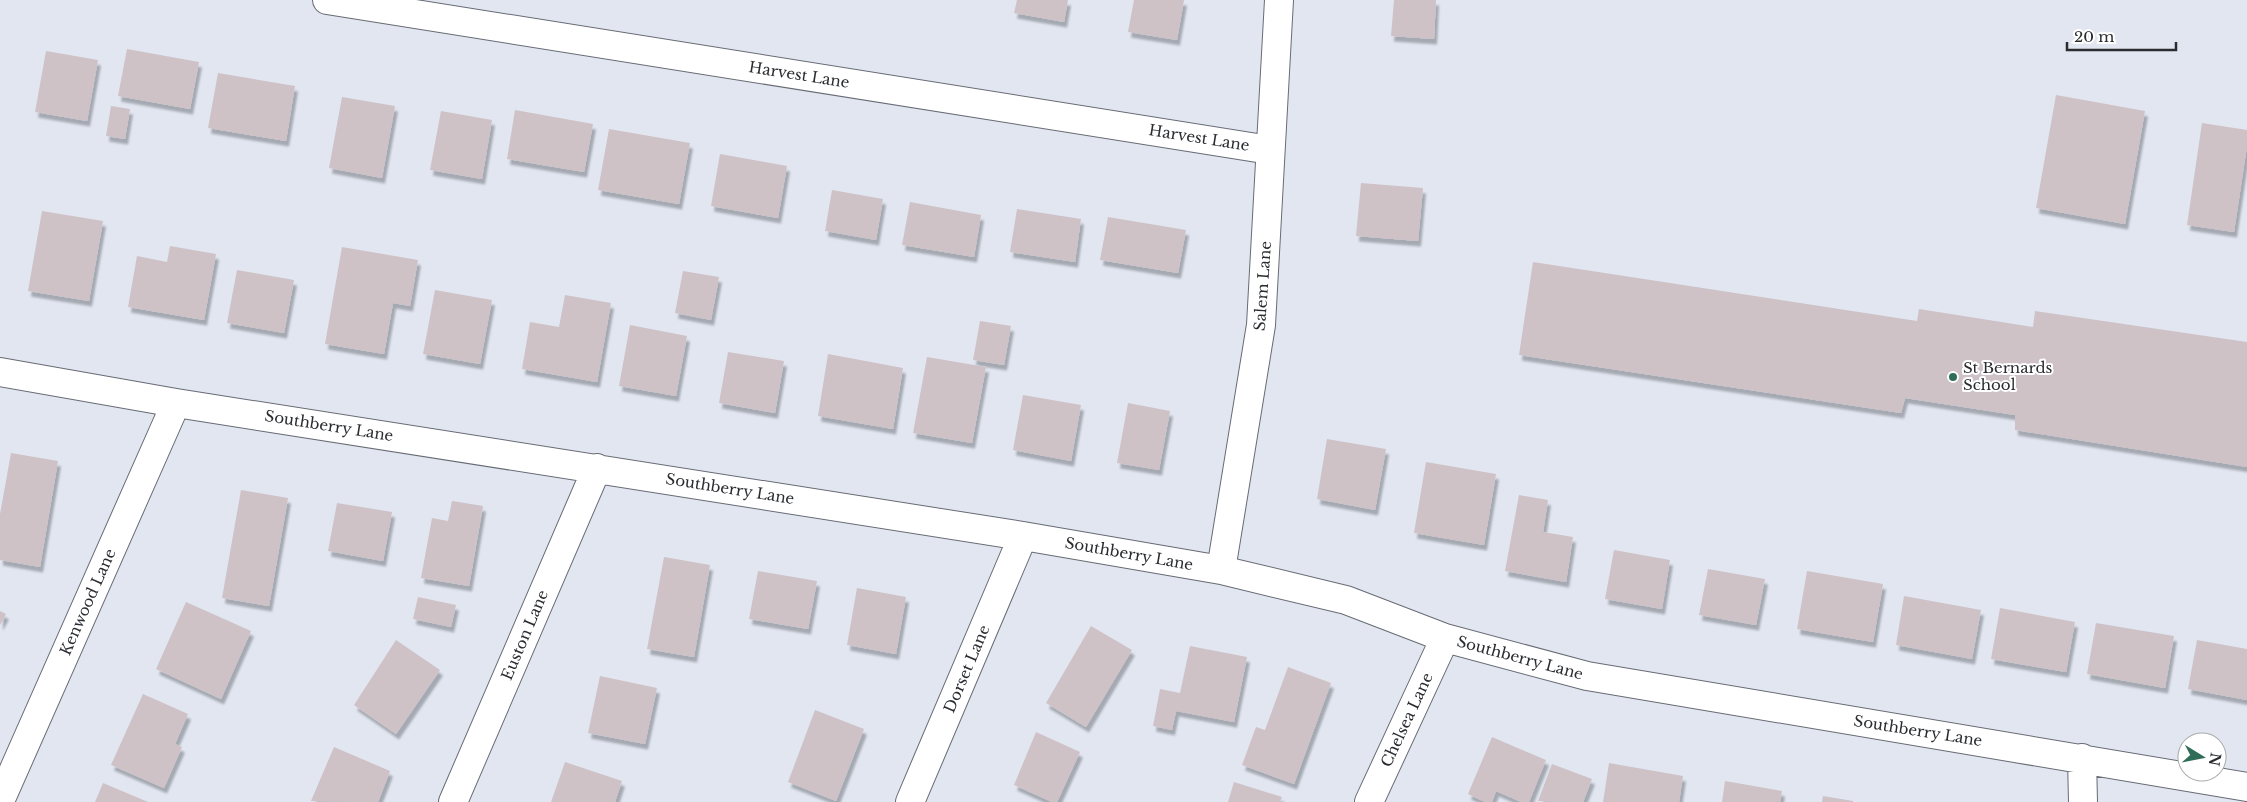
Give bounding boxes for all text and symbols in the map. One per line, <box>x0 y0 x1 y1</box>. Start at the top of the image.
scale bar <box>2067 20 2176 52</box>
text: 20 m <box>2074 27 2114 46</box>
street label: Harvest Lane <box>747 57 851 92</box>
street label: Harvest Lane <box>1147 120 1251 155</box>
street label: Salem Lane <box>1250 240 1275 332</box>
place label: St Bernards School <box>1963 358 2053 394</box>
marker: St Bernards School <box>1947 371 1959 383</box>
street label: Southberry Lane <box>263 406 395 445</box>
street label: Southberry Lane <box>664 469 796 508</box>
street label: Southberry Lane <box>1064 533 1195 574</box>
street label: Kenwood Lane <box>56 546 120 658</box>
street label: Euston Lane <box>497 587 552 683</box>
street label: Dorset Lane <box>939 622 994 716</box>
street label: Southberry Lane <box>1455 632 1585 683</box>
street label: Chelsea Lane <box>1376 670 1437 770</box>
street label: Southberry Lane <box>1852 711 1984 750</box>
north arrow <box>2177 732 2227 782</box>
text: N <box>2205 751 2225 767</box>

